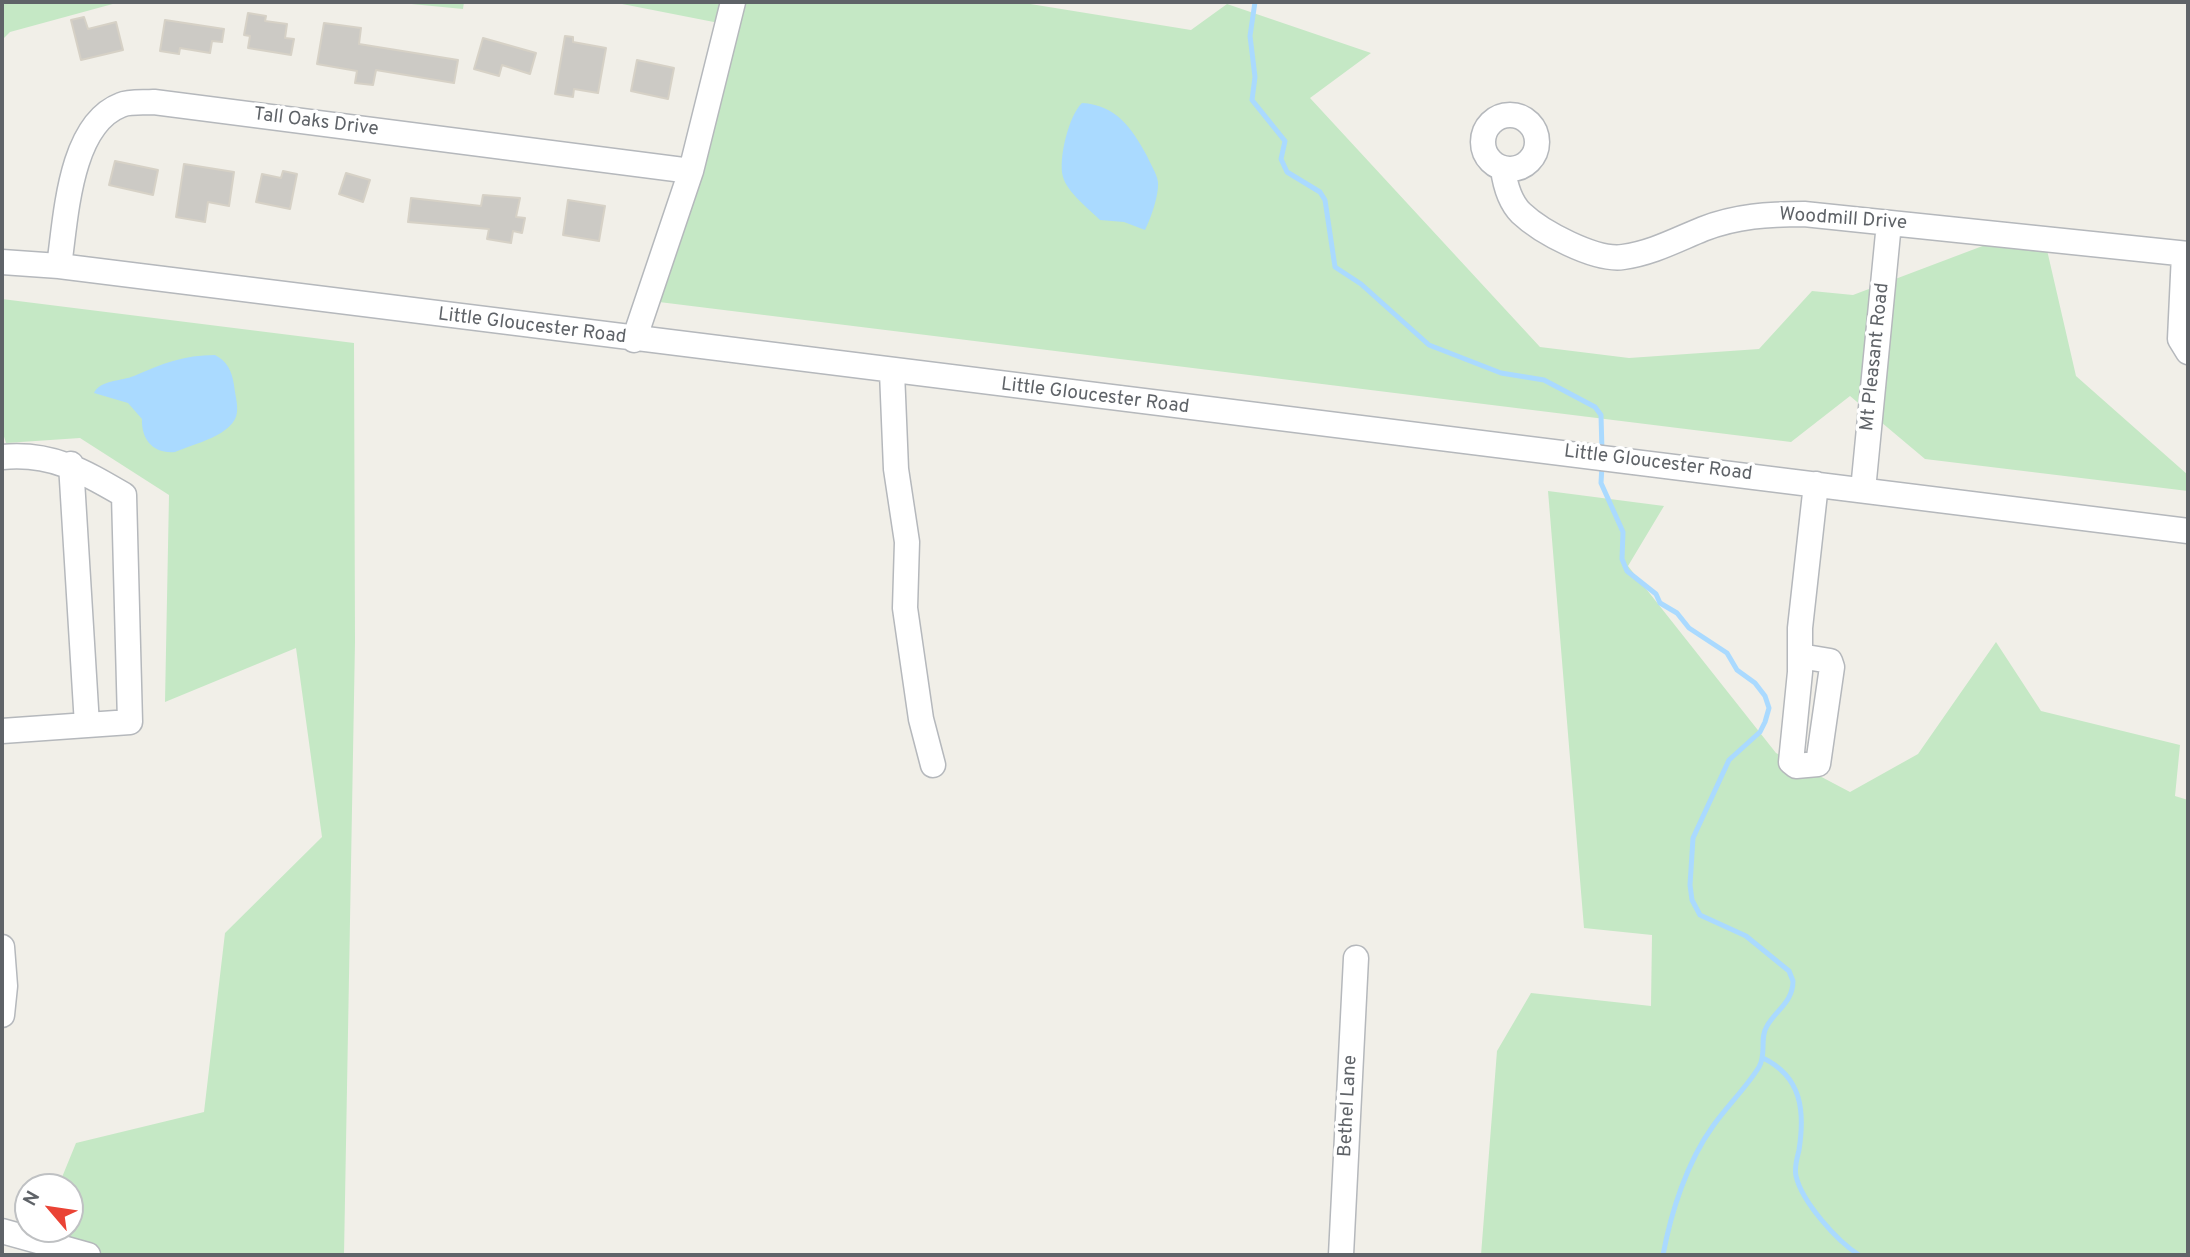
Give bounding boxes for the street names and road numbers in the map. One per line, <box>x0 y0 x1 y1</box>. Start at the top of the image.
street label: Tall Oaks Drive <box>252 104 380 142</box>
street label: Woodmill Drive <box>1778 204 1908 236</box>
street label: Mt Pleasant Road <box>1857 282 1895 432</box>
street label: Little Gloucester Road <box>436 304 628 350</box>
street label: Little Gloucester Road <box>999 374 1191 420</box>
street label: Little Gloucester Road <box>1562 441 1754 487</box>
street label: Bethel Lane <box>1335 1054 1363 1158</box>

